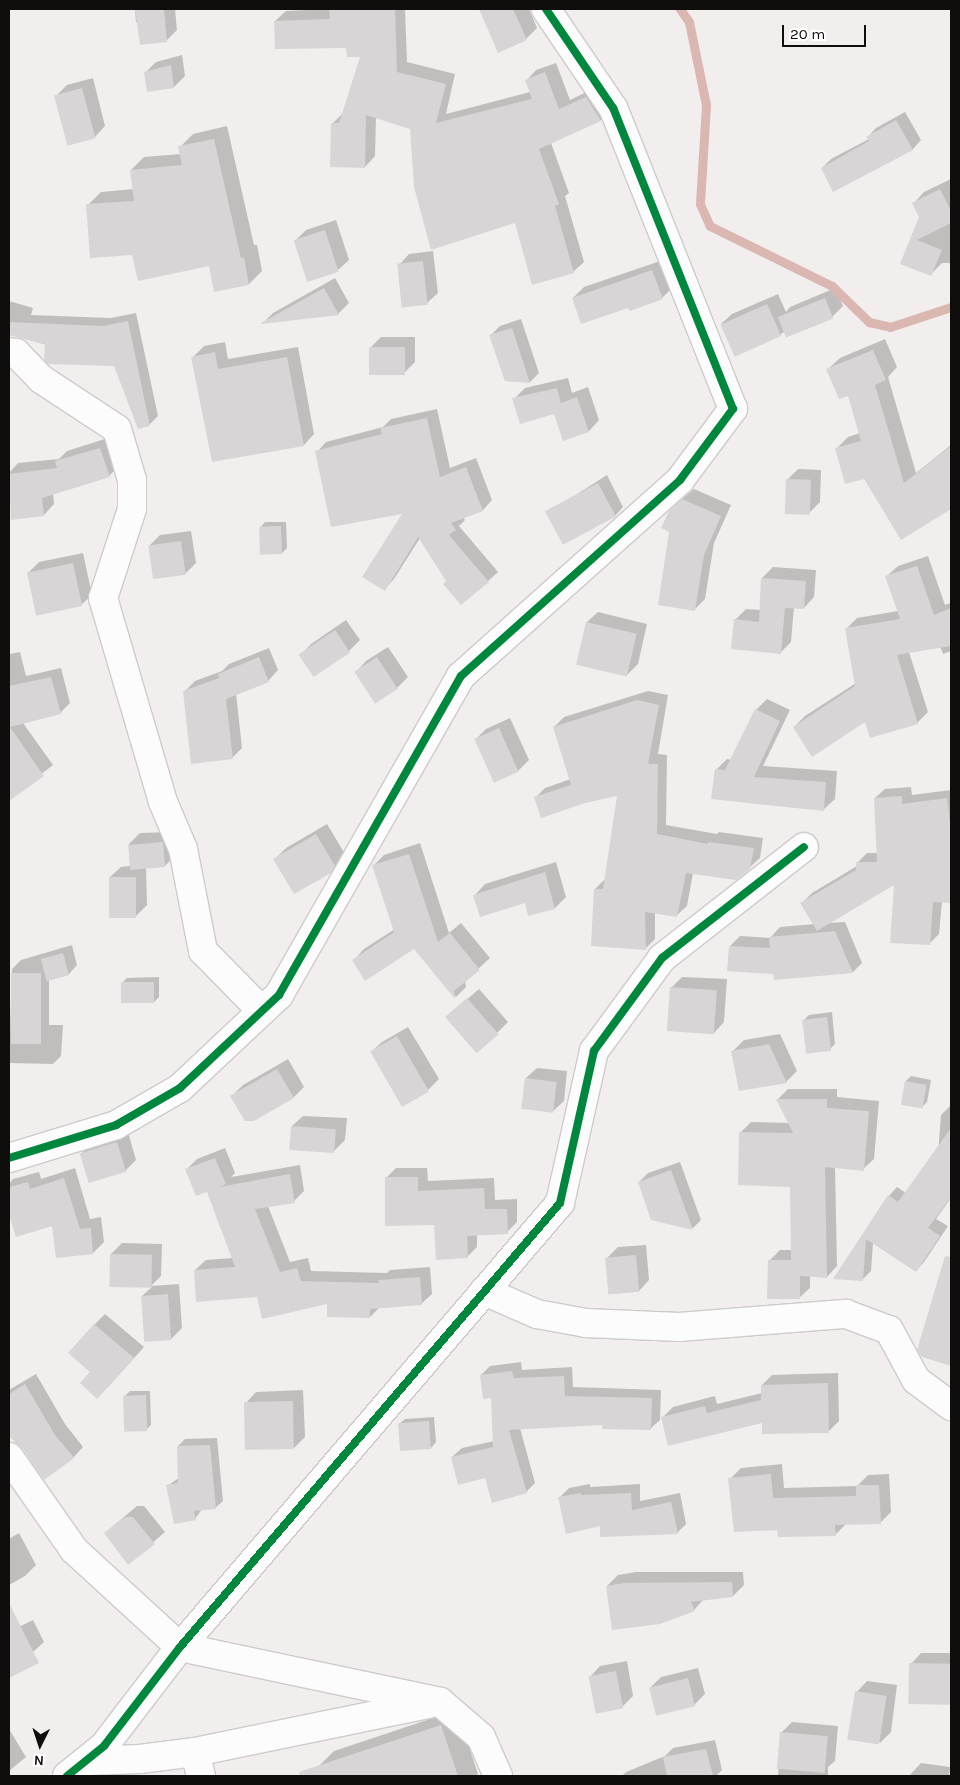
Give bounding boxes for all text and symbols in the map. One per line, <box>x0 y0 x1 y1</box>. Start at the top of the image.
scale bar <box>785 15 869 47</box>
text: 20 m <box>790 25 825 43</box>
north arrow <box>15 1720 65 1770</box>
text: N <box>33 1752 45 1769</box>

